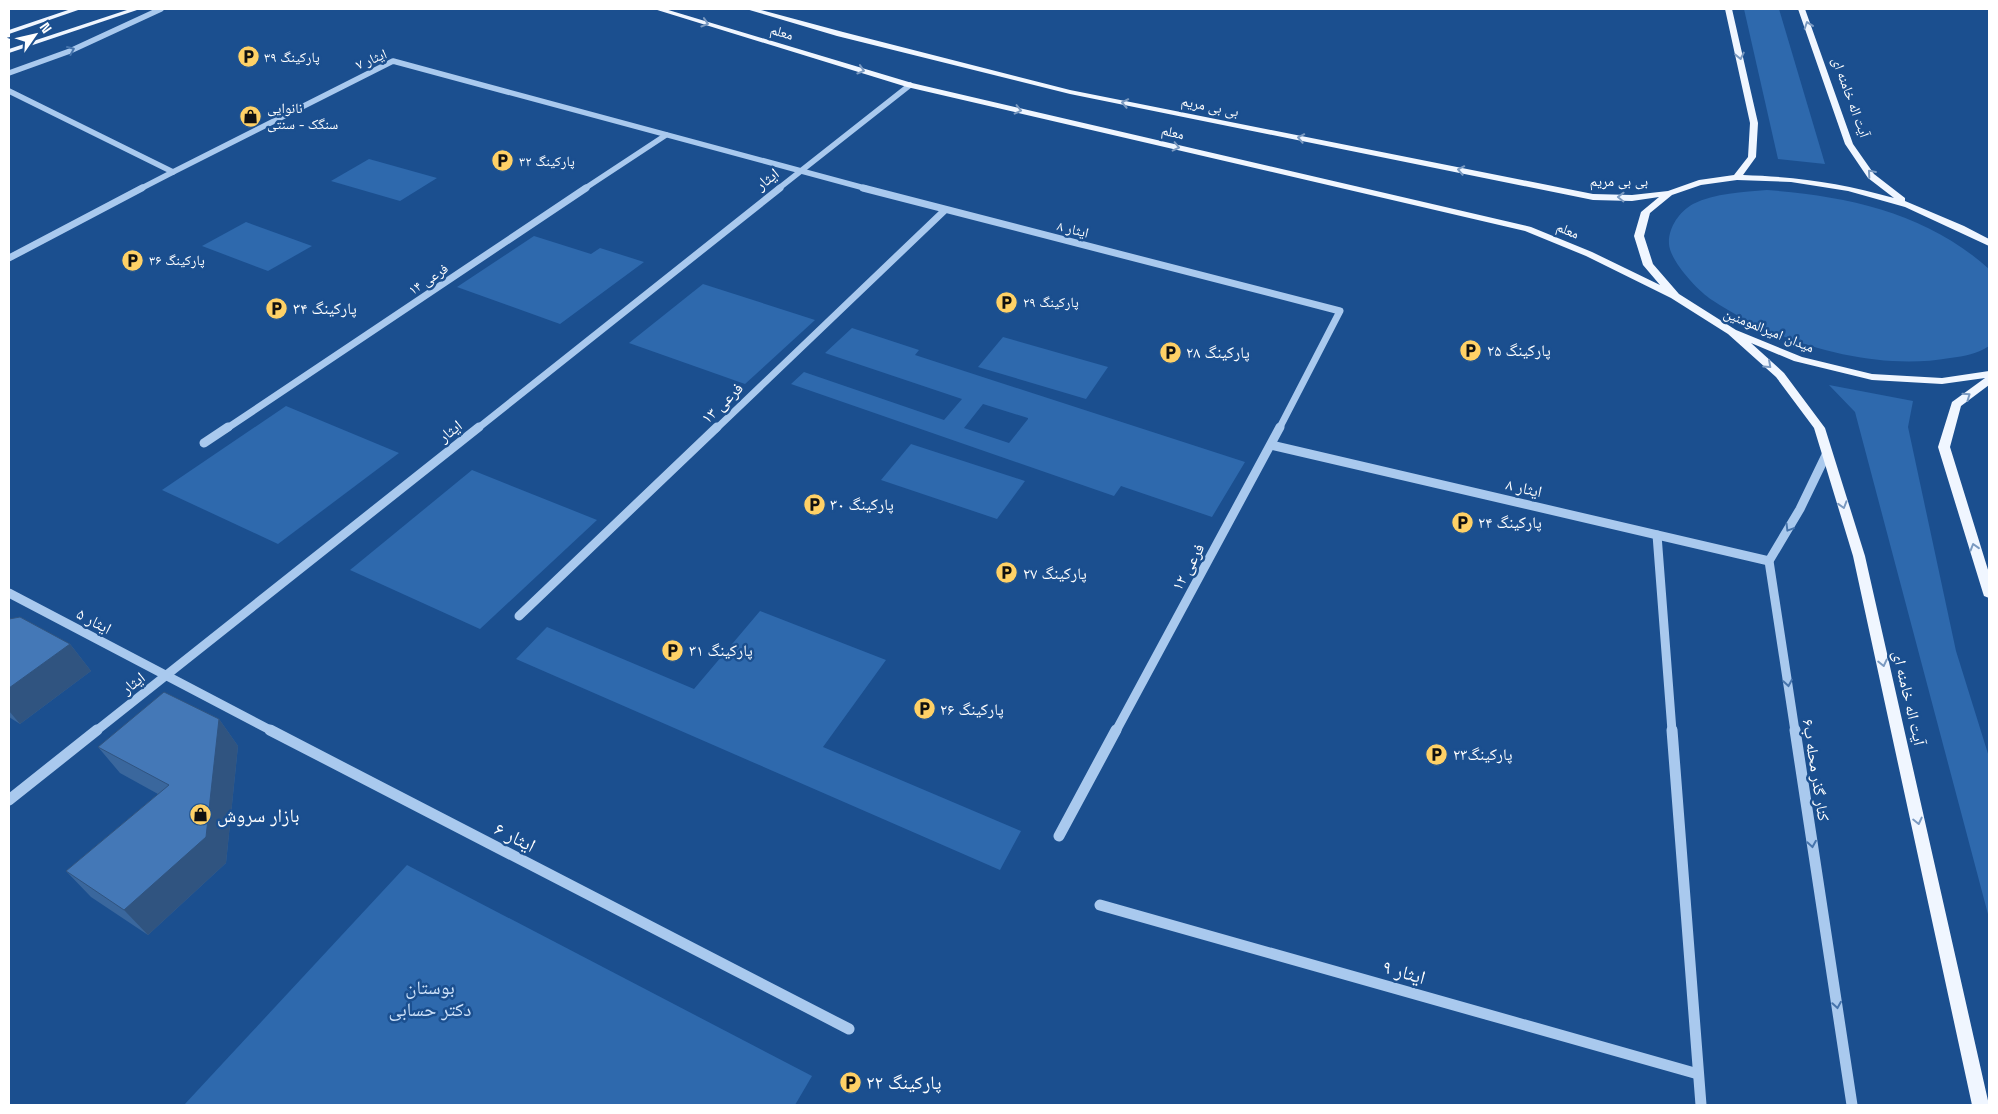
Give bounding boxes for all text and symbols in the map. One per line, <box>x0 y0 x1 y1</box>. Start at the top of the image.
north arrow <box>10 10 60 60</box>
one-way arrow <box>700 17 709 27</box>
text: N <box>36 19 56 37</box>
street label: معلم <box>768 20 796 45</box>
one-way arrow <box>1804 21 1814 30</box>
street label: ایثار ۷ <box>353 44 389 74</box>
parking icon: پارکینگ ۳۹ <box>236 45 260 69</box>
one-way arrow <box>66 46 75 57</box>
place label: پارکینگ ۳۹ <box>264 48 320 66</box>
one-way arrow <box>1734 52 1745 61</box>
street label: آیت اله خامنه ای <box>1828 54 1874 140</box>
one-way arrow <box>856 64 864 74</box>
street label: بی بی مریم <box>1179 92 1241 121</box>
one-way arrow <box>1121 98 1129 108</box>
place label: نانوایی سنگک - سنتی <box>267 99 338 133</box>
shop icon: نانوایی سنگک - سنتی <box>239 104 263 128</box>
one-way arrow <box>1013 104 1022 115</box>
street label: معلم <box>1160 121 1186 144</box>
one-way arrow <box>1297 133 1306 144</box>
one-way arrow <box>1172 141 1181 152</box>
parking icon: پارکینگ ۳۲ <box>491 149 515 173</box>
place label: پارکینگ ۳۲ <box>519 152 575 170</box>
street label: ایثار <box>750 163 783 196</box>
one-way arrow <box>1456 165 1465 176</box>
one-way arrow <box>1867 170 1876 179</box>
street label: بی بی مریم <box>1590 172 1648 191</box>
one-way arrow <box>1616 192 1624 203</box>
street label: ایثار ۸ <box>1055 216 1091 242</box>
street label: معلم <box>1554 217 1582 244</box>
parking icon: پارکینگ ۳۶ <box>121 248 145 272</box>
place label: پارکینگ ۳۶ <box>149 251 205 269</box>
street label: فرعی ۱۴ <box>405 259 452 299</box>
parking icon: پارکینگ ۲۹ <box>995 290 1019 314</box>
place label: پارکینگ ۲۹ <box>1023 293 1079 311</box>
parking icon: پارکینگ ۳۴ <box>265 296 289 320</box>
place label: پارکینگ ۳۴ <box>293 298 357 319</box>
street label: میدان امیرالمومنین <box>1721 304 1817 356</box>
parking icon: پارکینگ ۲۵ <box>1459 338 1483 362</box>
parking icon: پارکینگ ۲۸ <box>1158 340 1182 364</box>
place label: پارکینگ ۲۵ <box>1487 340 1551 361</box>
place label: پارکینگ ۲۸ <box>1186 342 1250 363</box>
one-way arrow <box>1763 359 1772 368</box>
street label: فرعی ۱۳ <box>696 378 748 428</box>
one-way arrow <box>1961 393 1971 402</box>
street label: ایثار <box>433 415 466 448</box>
street label: ایثار ۸ <box>1504 474 1544 502</box>
parking icon: پارکینگ ۳۰ <box>802 492 826 516</box>
place label: پارکینگ ۳۰ <box>830 494 894 515</box>
one-way arrow <box>1838 501 1848 509</box>
parking icon: پارکینگ ۲۴ <box>1450 510 1474 534</box>
place label: پارکینگ ۲۴ <box>1478 512 1542 533</box>
one-way arrow <box>1785 522 1795 531</box>
street label: فرعی ۱۲ <box>1167 540 1209 594</box>
one-way arrow <box>1970 543 1980 551</box>
parking icon: پارکینگ ۲۷ <box>995 561 1019 585</box>
place label: پارکینگ ۲۷ <box>1023 563 1087 584</box>
street label: ایثار ۵ <box>73 603 115 639</box>
parking icon: پارکینگ ۳۱ <box>661 638 685 662</box>
place label: پارکینگ ۳۱ <box>689 640 753 661</box>
street label: آیت اله خامنه ای <box>1888 649 1930 748</box>
one-way arrow <box>1877 658 1888 667</box>
street label: ایثار <box>116 667 149 700</box>
one-way arrow <box>1782 679 1792 688</box>
parking icon: پارکینگ ۲۶ <box>912 697 936 721</box>
place label: پارکینگ ۲۶ <box>940 699 1004 720</box>
street label: کنار گذر محله ب۶ <box>1798 718 1834 823</box>
parking icon: پارکینگ۲۳ <box>1425 742 1449 766</box>
place label: پارکینگ۲۳ <box>1453 744 1513 765</box>
shop icon: بازار سروش <box>189 803 213 827</box>
place label: بازار سروش <box>217 803 299 828</box>
street label: ایثار ۶ <box>490 816 540 858</box>
one-way arrow <box>1912 817 1923 826</box>
one-way arrow <box>1807 840 1817 848</box>
street label: ایثار ۹ <box>1380 954 1428 990</box>
park label: بوستان دکتر حسابی <box>389 975 472 1022</box>
one-way arrow <box>1831 1001 1842 1009</box>
parking icon: پارکینگ ۲۲ <box>838 1070 862 1094</box>
place label: پارکینگ ۲۲ <box>866 1070 942 1095</box>

